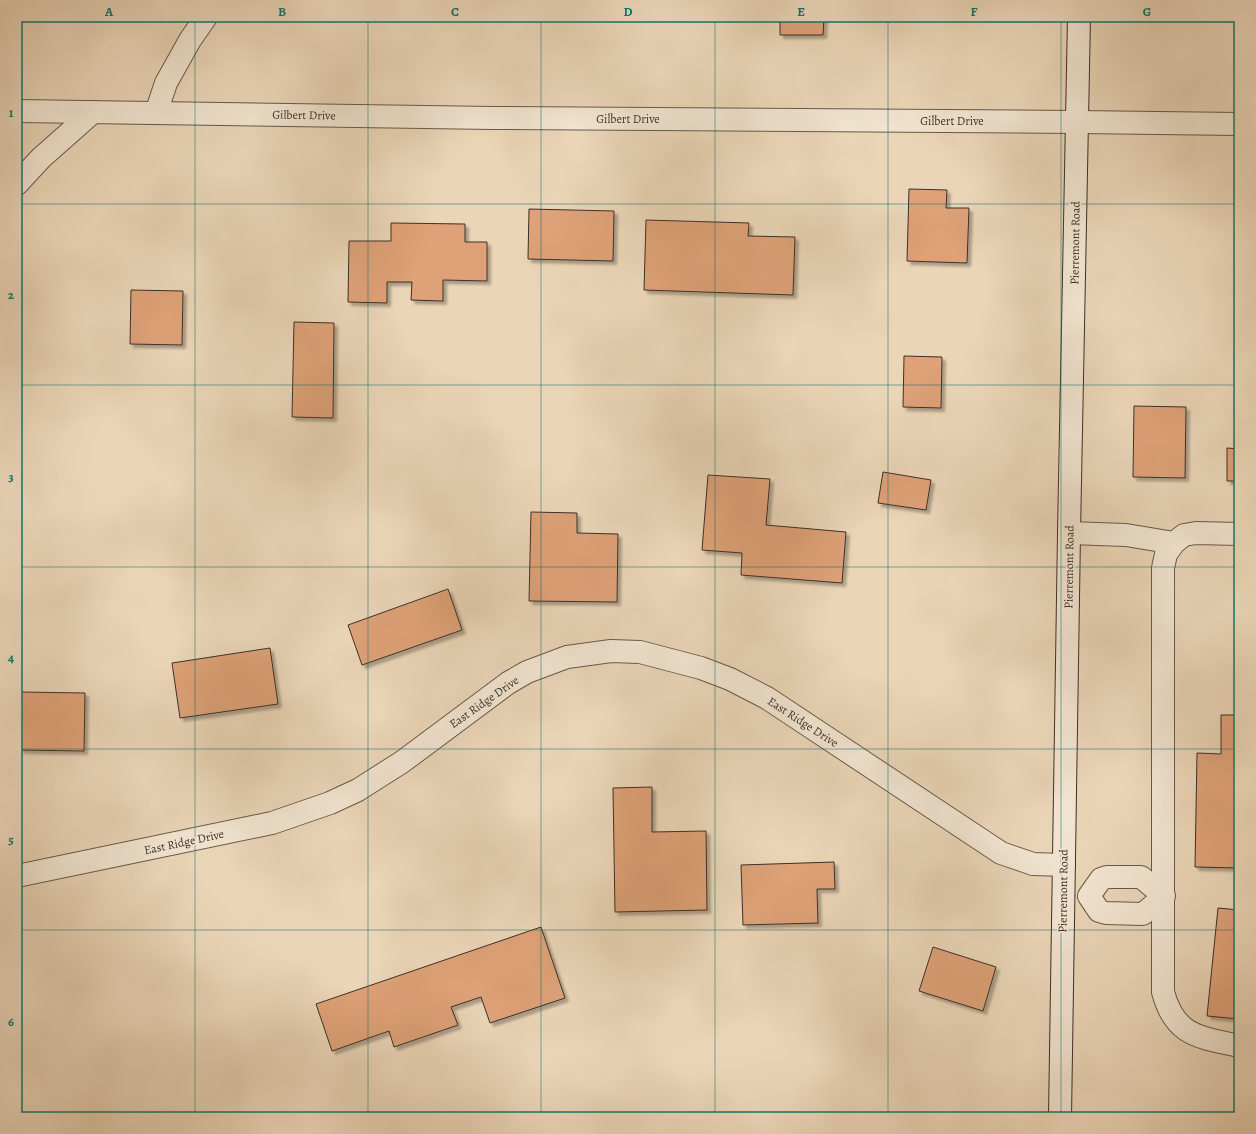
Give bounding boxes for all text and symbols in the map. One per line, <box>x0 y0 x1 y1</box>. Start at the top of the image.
text: A <box>104 3 114 20</box>
text: B <box>278 3 286 20</box>
text: C <box>451 3 459 20</box>
text: D <box>623 3 633 20</box>
text: E <box>797 3 805 20</box>
text: F <box>971 3 978 20</box>
text: G <box>1143 3 1151 20</box>
text: 1 <box>9 104 14 121</box>
street label: Gilbert Drive <box>272 106 336 124</box>
street label: Gilbert Drive <box>596 111 660 127</box>
street label: Gilbert Drive <box>920 113 984 129</box>
street label: Pierremont Road <box>1066 201 1084 285</box>
text: 2 <box>8 286 15 303</box>
text: 3 <box>8 468 14 485</box>
street label: Pierremont Road <box>1060 525 1078 609</box>
text: 4 <box>8 649 14 666</box>
street label: East Ridge Drive <box>446 672 522 732</box>
street label: East Ridge Drive <box>765 693 841 751</box>
street label: East Ridge Drive <box>143 826 225 858</box>
text: 5 <box>8 831 14 848</box>
street label: Pierremont Road <box>1054 849 1072 933</box>
text: 6 <box>8 1013 14 1030</box>

